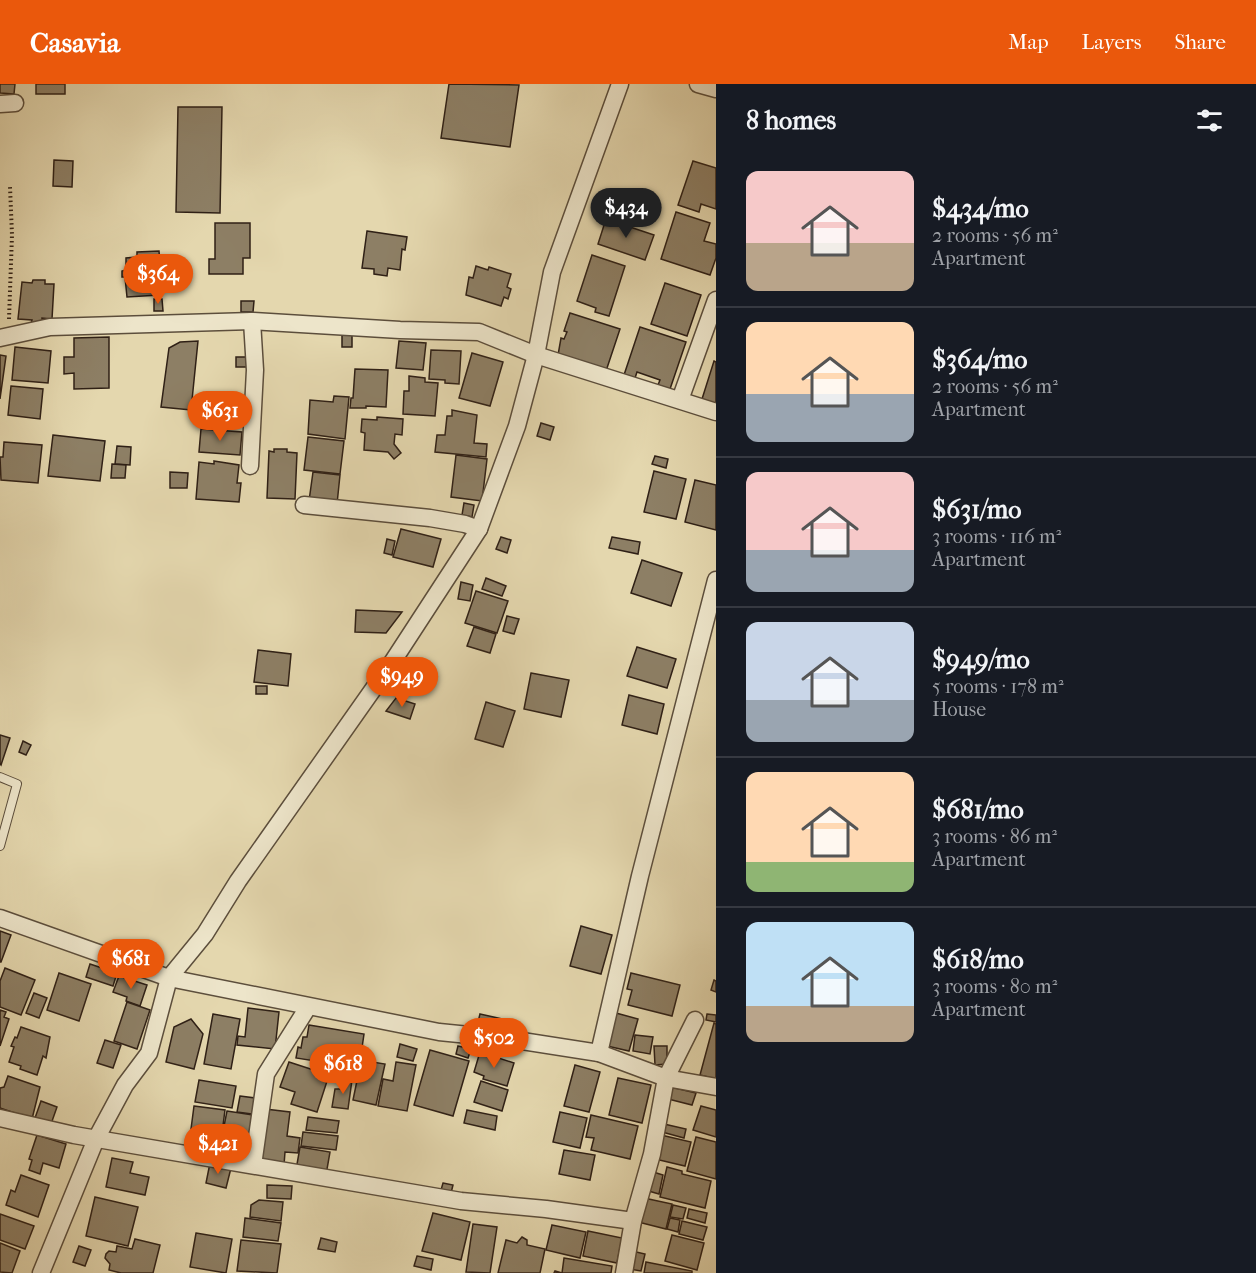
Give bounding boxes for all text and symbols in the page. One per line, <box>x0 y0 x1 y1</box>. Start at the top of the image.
text: Casavia <box>30 26 120 59</box>
text: Map <box>1008 30 1049 54</box>
text: Layers <box>1082 30 1141 54</box>
text: Share <box>1174 30 1226 54</box>
icon: filters <box>1193 104 1226 137</box>
text: 8 homes <box>746 105 836 136</box>
pin: $434 <box>590 188 662 239</box>
text: $434/mo <box>932 193 1029 224</box>
icon: home <box>794 195 866 267</box>
text: $434 <box>605 196 647 219</box>
text: 2 rooms · 56 m² <box>932 224 1058 247</box>
text: Apartment <box>932 247 1026 270</box>
pin: $364 <box>122 254 194 305</box>
text: $364 <box>137 262 179 285</box>
text: $364/mo <box>932 344 1027 375</box>
icon: home <box>794 346 866 418</box>
text: 2 rooms · 56 m² <box>932 375 1058 398</box>
pin: $631 <box>184 391 256 442</box>
text: Apartment <box>932 398 1026 421</box>
text: $631 <box>201 399 239 422</box>
text: $631/mo <box>932 494 1021 525</box>
icon: home <box>794 496 866 568</box>
text: 3 rooms · 116 m² <box>932 525 1061 548</box>
text: Apartment <box>932 548 1026 571</box>
text: $949/mo <box>932 644 1030 675</box>
icon: home <box>794 646 866 718</box>
pin: $949 <box>366 657 438 708</box>
text: $949 <box>380 665 424 688</box>
text: 5 rooms · 178 m² <box>932 675 1064 698</box>
text: House <box>932 698 986 721</box>
text: $681/mo <box>932 794 1024 825</box>
icon: home <box>794 796 866 868</box>
text: 3 rooms · 86 m² <box>932 825 1057 848</box>
text: Apartment <box>932 848 1026 871</box>
pin: $681 <box>95 939 167 990</box>
text: $618/mo <box>932 944 1024 975</box>
icon: home <box>794 946 866 1018</box>
text: $681 <box>111 947 151 970</box>
text: 3 rooms · 80 m² <box>932 975 1057 998</box>
text: Apartment <box>932 998 1026 1021</box>
pin: $502 <box>458 1018 530 1069</box>
text: $502 <box>474 1026 514 1049</box>
pin: $618 <box>307 1044 379 1095</box>
text: $618 <box>324 1052 362 1075</box>
pin: $421 <box>182 1124 254 1175</box>
text: $421 <box>198 1132 238 1155</box>

